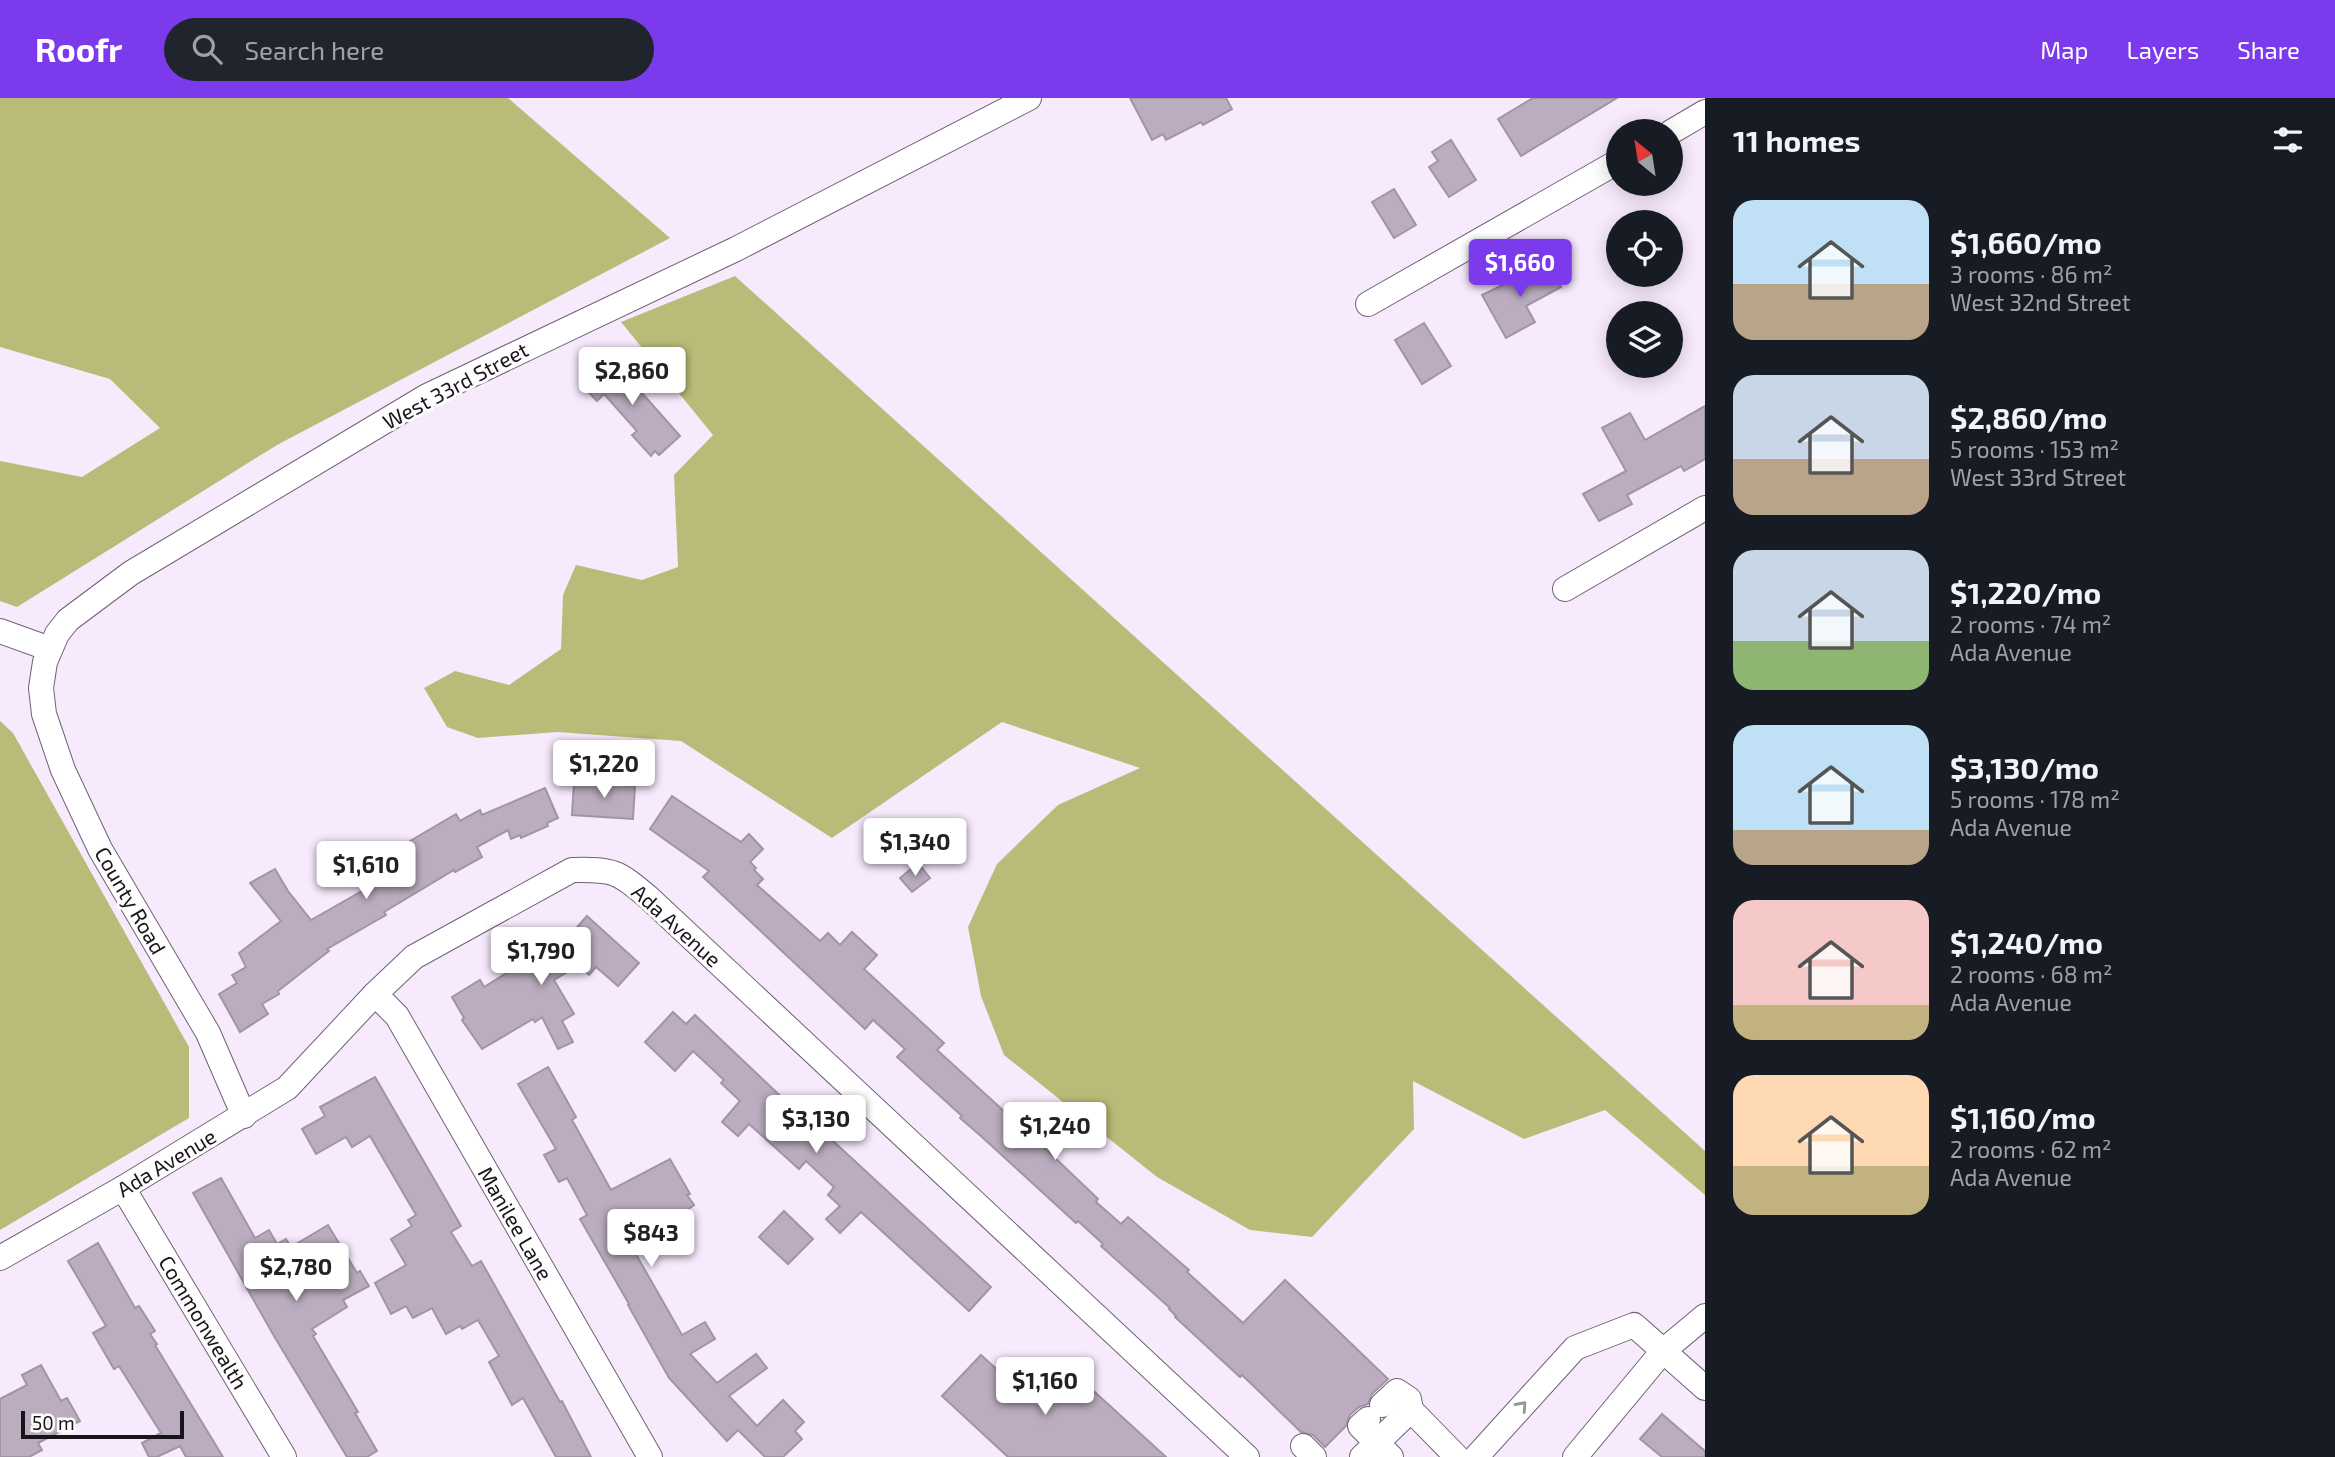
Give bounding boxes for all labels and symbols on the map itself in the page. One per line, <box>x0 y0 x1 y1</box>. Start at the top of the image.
north arrow <box>1606 119 1684 196</box>
pin: $1,660 <box>1463 240 1577 299</box>
street label: West 33rd Street <box>378 336 532 434</box>
pin: $2,860 <box>575 348 689 407</box>
pin: $1,220 <box>547 740 661 800</box>
pin: $1,340 <box>858 818 972 878</box>
street label: County Road <box>90 842 172 958</box>
pin: $1,610 <box>309 842 423 901</box>
street label: Ada Avenue <box>627 879 727 971</box>
pin: $1,790 <box>484 928 598 987</box>
pin: $3,130 <box>759 1096 873 1155</box>
pin: $1,240 <box>998 1102 1112 1162</box>
street label: Ada Avenue <box>112 1123 220 1201</box>
street label: Manilee Lane <box>474 1162 558 1284</box>
pin: $843 <box>610 1210 692 1269</box>
pin: $2,780 <box>239 1244 353 1303</box>
street label: Commonwealth <box>154 1251 254 1393</box>
pin: $1,160 <box>988 1358 1102 1417</box>
one-way arrow <box>1514 1402 1526 1415</box>
scale bar <box>21 1408 184 1440</box>

